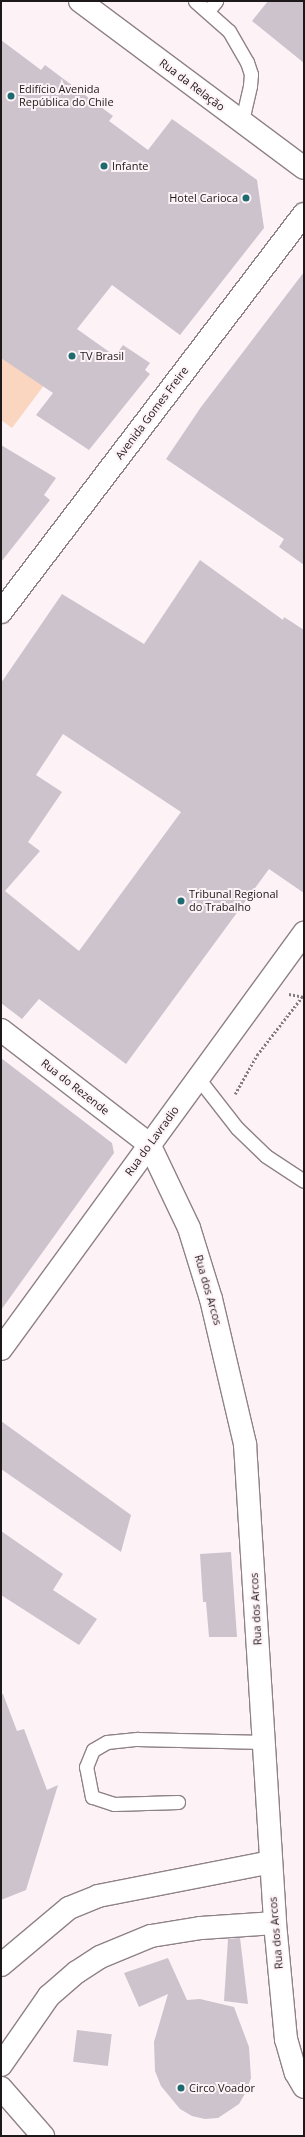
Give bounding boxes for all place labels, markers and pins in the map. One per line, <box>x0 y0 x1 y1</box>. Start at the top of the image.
place label: Edifício Avenida República do Chile <box>19 83 114 109</box>
marker: Edifício Avenida República do Chile <box>6 91 16 101</box>
place label: Infante <box>112 159 148 173</box>
marker: Infante <box>99 161 109 171</box>
place label: Hotel Carioca <box>169 191 238 205</box>
marker: Hotel Carioca <box>241 193 251 203</box>
place label: TV Brasil <box>80 349 124 363</box>
marker: TV Brasil <box>67 351 77 361</box>
place label: Tribunal Regional do Trabalho <box>189 888 278 914</box>
marker: Tribunal Regional do Trabalho <box>176 896 186 906</box>
place label: Circo Voador <box>189 2081 255 2095</box>
marker: Circo Voador <box>176 2083 186 2093</box>

